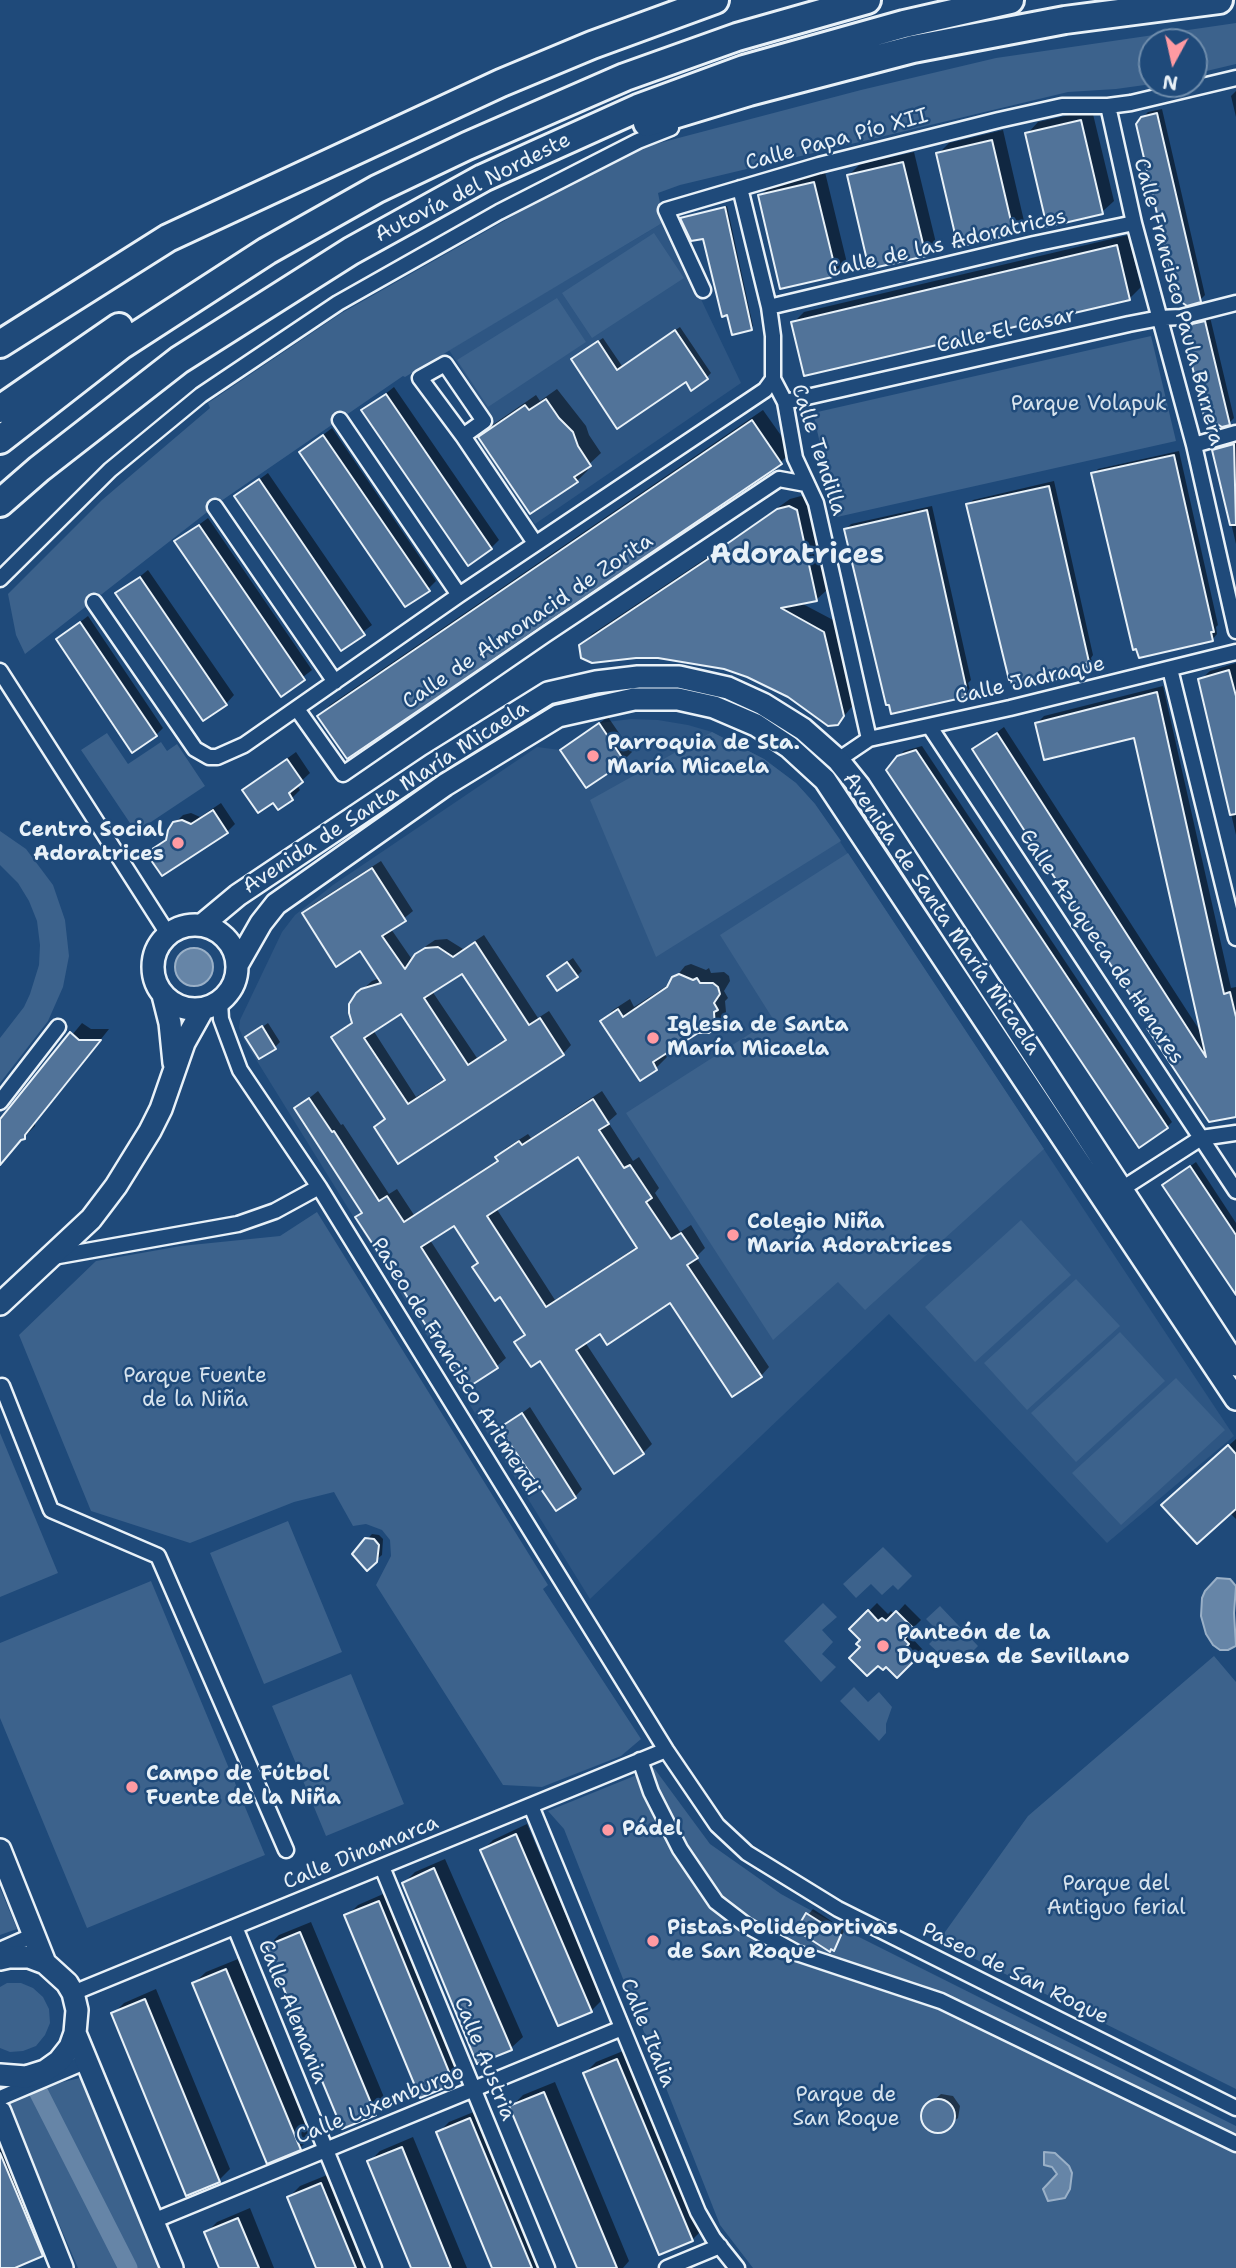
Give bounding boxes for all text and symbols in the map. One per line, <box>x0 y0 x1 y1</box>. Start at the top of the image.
north arrow <box>1138 28 1208 98</box>
text: N <box>1161 69 1179 96</box>
street label: Calle Papa Pío XII <box>743 103 931 177</box>
street label: Autovía del Nordeste <box>371 128 575 248</box>
street label: Calle Francisco Paula Barrera <box>1127 156 1229 448</box>
street label: Calle de las Adoratrices <box>825 204 1069 284</box>
street label: Calle El Casar <box>934 303 1078 359</box>
street label: Calle Tendilla <box>785 381 851 519</box>
park label: Parque Volapuk <box>1011 392 1167 418</box>
street label: Calle de Almonacid de Zorita <box>398 529 658 715</box>
district label: Adoratrices <box>710 539 884 573</box>
street label: Calle Jadraque <box>953 651 1107 711</box>
street label: Avenida de Santa María Micaela <box>238 696 534 900</box>
place label: Parroquia de Sta. María Micaela <box>607 731 800 781</box>
marker: Parroquia de Sta. María Micaela <box>585 748 601 764</box>
street label: Avenida de Santa María Micaela <box>837 768 1045 1060</box>
place label: Centro Social Adoratrices <box>19 818 164 868</box>
street label: Calle Azuqueca de Henares <box>1013 825 1189 1069</box>
marker: Centro Social Adoratrices <box>170 835 186 851</box>
place label: Iglesia de Santa María Micaela <box>667 1013 849 1063</box>
marker: Iglesia de Santa María Micaela <box>645 1030 661 1046</box>
place label: Colegio Niña María Adoratrices <box>747 1210 952 1260</box>
marker: Colegio Niña María Adoratrices <box>725 1227 741 1243</box>
street label: Paseo de Francisco Aritmendi <box>365 1233 545 1501</box>
park label: Parque Fuente de la Niña <box>123 1364 267 1414</box>
place label: Panteón de la Duquesa de Sevillano <box>897 1621 1130 1671</box>
marker: Panteón de la Duquesa de Sevillano <box>875 1638 891 1654</box>
place label: Campo de Fútbol Fuente de la Niña <box>146 1762 341 1812</box>
marker: Campo de Fútbol Fuente de la Niña <box>124 1779 140 1795</box>
street label: Calle Dinamarca <box>280 1810 442 1896</box>
place label: Pádel <box>622 1817 682 1843</box>
marker: Pádel <box>600 1822 616 1838</box>
park label: Parque del Antiguo ferial <box>1046 1872 1186 1922</box>
place label: Pistas Polideportivas de San Roque <box>667 1916 898 1966</box>
street label: Paseo de San Roque <box>917 1918 1113 2030</box>
marker: Pistas Polideportivas de San Roque <box>645 1933 661 1949</box>
street label: Calle Alemania <box>252 1937 332 2087</box>
street label: Calle Italia <box>614 1975 680 2091</box>
street label: Calle Austria <box>448 1994 520 2124</box>
street label: Calle Luxemburgo <box>292 2060 468 2150</box>
park label: Parque de San Roque <box>792 2083 900 2133</box>

